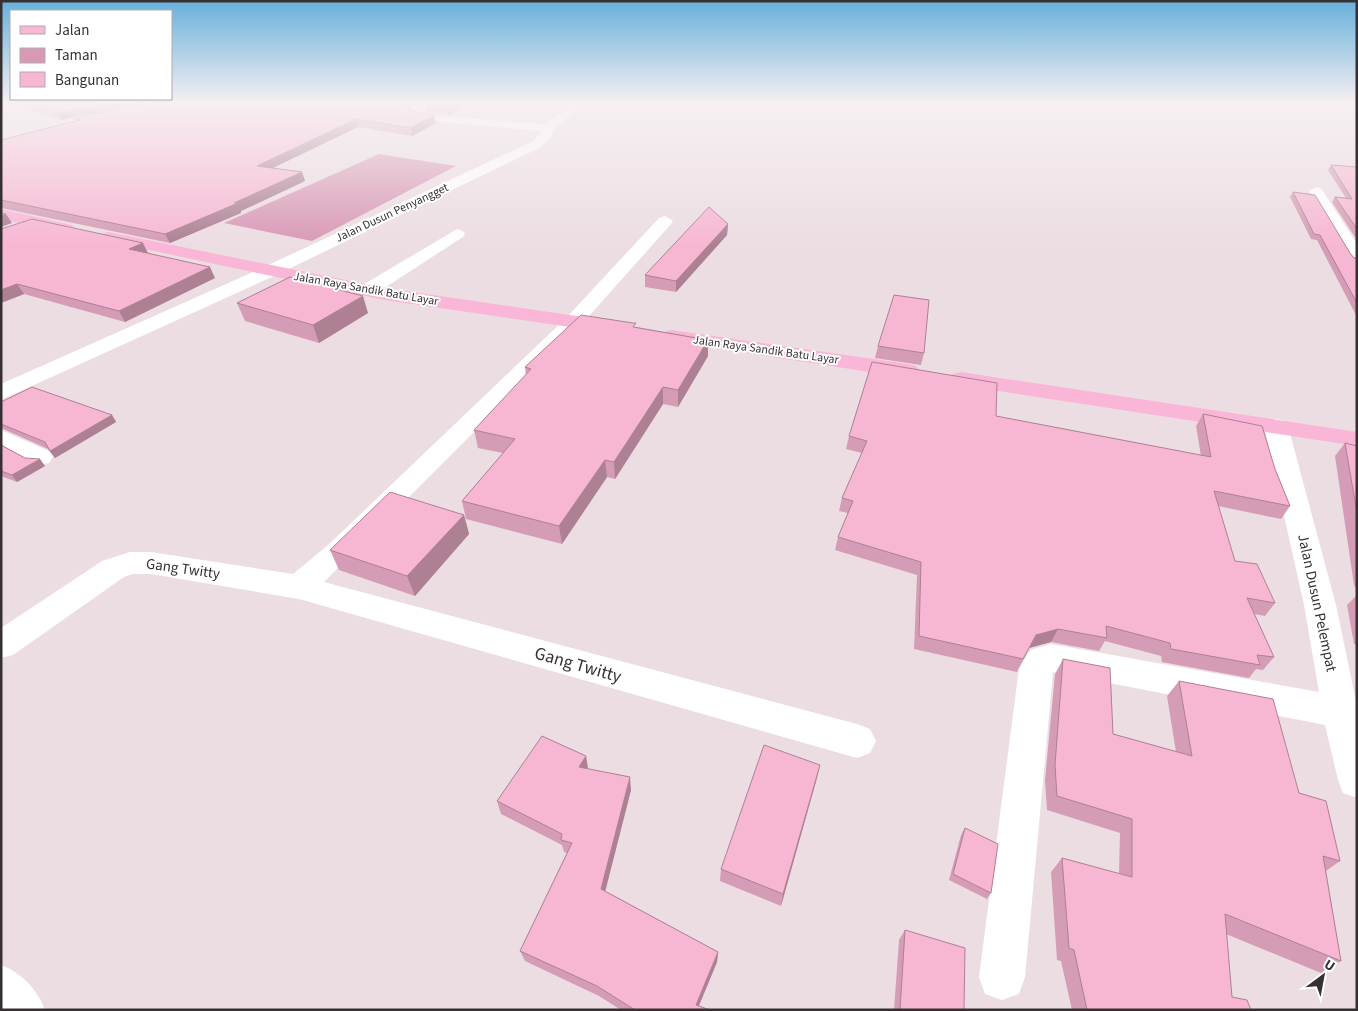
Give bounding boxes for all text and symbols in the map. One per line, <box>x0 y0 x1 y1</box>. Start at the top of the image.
legend <box>10 10 172 100</box>
text: Jalan <box>55 20 89 41</box>
text: Taman <box>55 45 98 66</box>
text: Bangunan <box>55 70 119 91</box>
street label: Jalan Dusun Penyangget <box>333 179 451 247</box>
street label: Jalan Raya Sandik Batu Layar <box>292 268 441 310</box>
street label: Jalan Raya Sandik Batu Layar <box>692 331 841 369</box>
street label: Jalan Dusun Pelempat <box>1292 532 1342 674</box>
street label: Gang Twitty <box>145 553 221 585</box>
street label: Gang Twitty <box>532 641 625 689</box>
north arrow <box>1298 951 1348 1001</box>
text: U <box>1320 955 1339 977</box>

